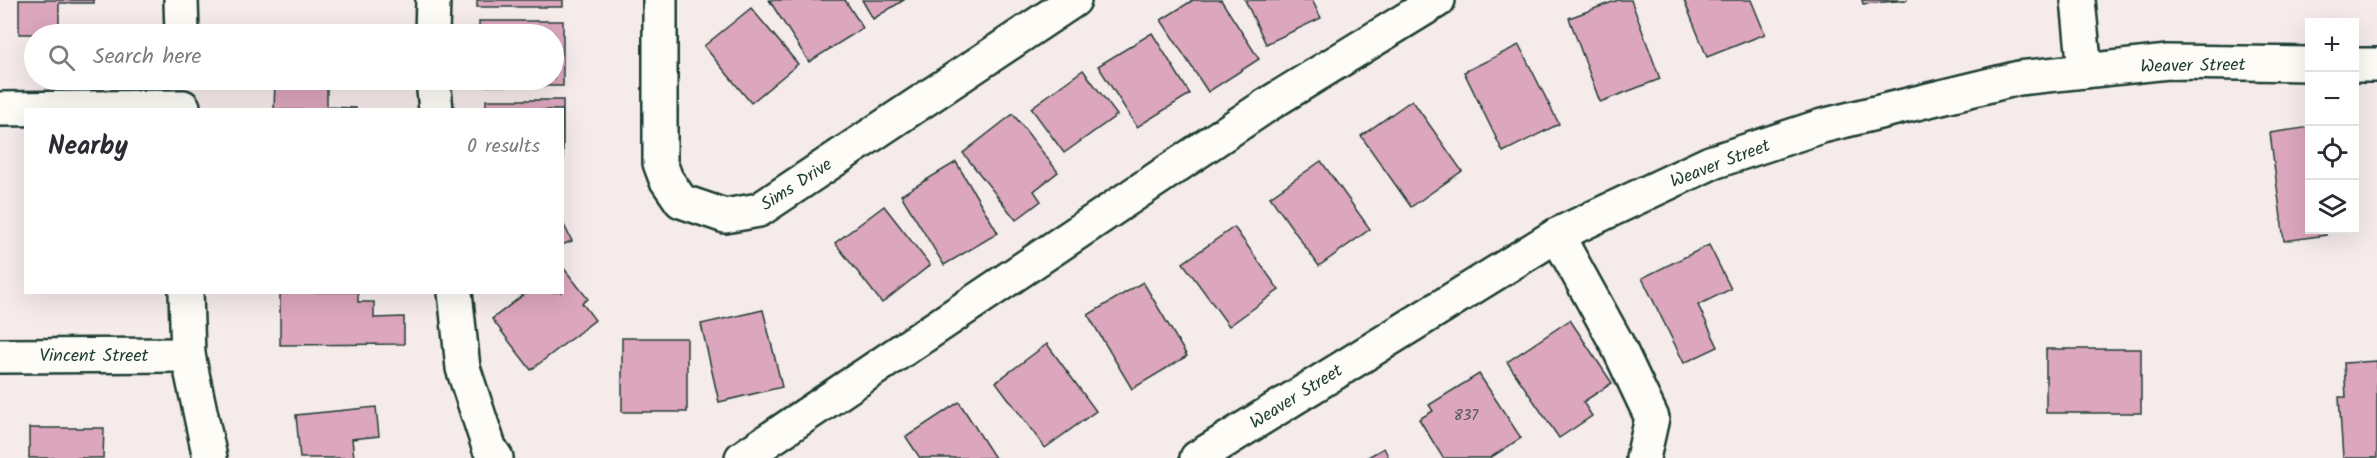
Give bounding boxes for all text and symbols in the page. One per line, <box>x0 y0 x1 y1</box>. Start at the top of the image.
map controls <box>2305 18 2359 234</box>
button: + <box>2305 18 2359 72</box>
search box <box>24 24 564 90</box>
text: Search here <box>93 40 201 75</box>
icon: search <box>45 41 78 74</box>
street label: Weaver Street <box>2140 51 2247 82</box>
button: − <box>2305 72 2359 126</box>
text: Nearby <box>48 126 128 168</box>
button: locate <box>2305 126 2359 180</box>
text: 0 results <box>467 131 540 163</box>
street label: Weaver Street <box>1666 132 1776 197</box>
street label: Sims Drive <box>755 151 839 219</box>
button: layers <box>2305 180 2359 234</box>
street label: Vincent Street <box>40 342 150 371</box>
street label: Weaver Street <box>1245 357 1350 437</box>
house number: 837 <box>1454 404 1479 428</box>

